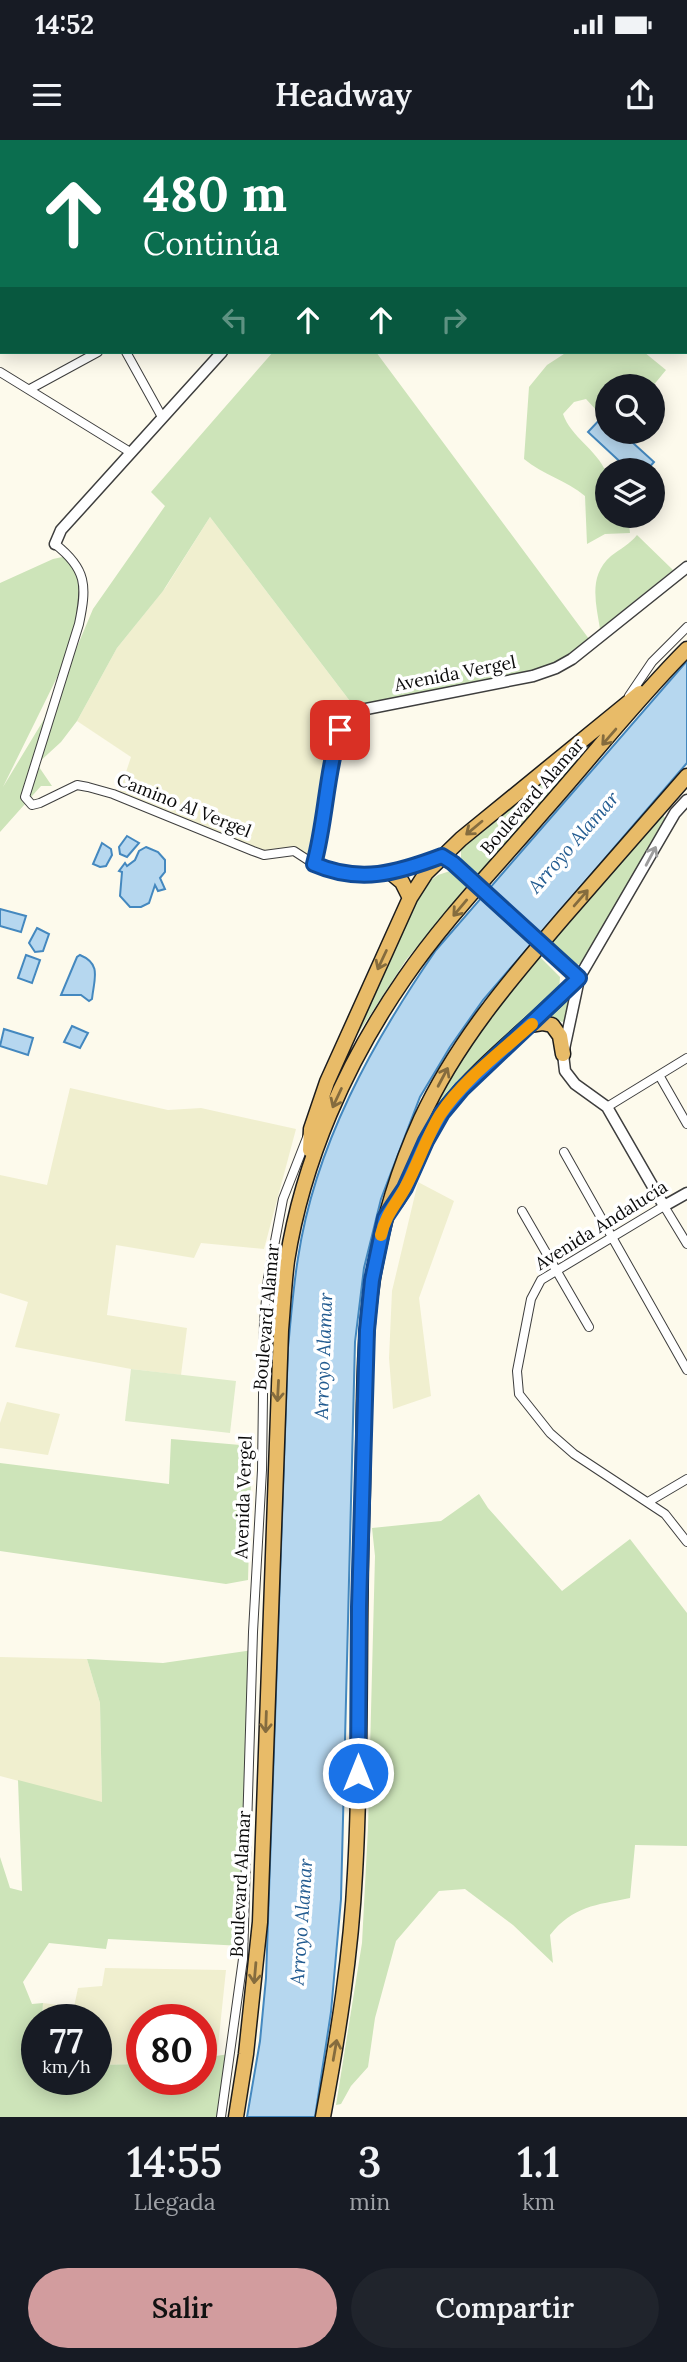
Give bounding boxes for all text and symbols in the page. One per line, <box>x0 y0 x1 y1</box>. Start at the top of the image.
text: 14:52 <box>35 8 94 41</box>
text: Headway <box>275 74 412 115</box>
icon: menu <box>28 76 66 114</box>
icon: share <box>621 76 659 114</box>
text: 480 m <box>143 162 287 224</box>
icon: ahead <box>28 168 119 259</box>
text: Continúa <box>143 223 280 264</box>
icon: left <box>216 301 254 339</box>
icon: ahead <box>289 301 327 339</box>
icon: ahead <box>362 301 400 339</box>
icon: right <box>435 301 473 339</box>
map controls <box>595 374 665 528</box>
button: search <box>595 374 665 444</box>
button: layers <box>595 458 665 528</box>
street label: Avenida Vergel <box>391 650 518 696</box>
pin <box>310 700 370 760</box>
icon: arrive <box>321 711 359 749</box>
one-way arrow <box>602 727 618 745</box>
street label: Boulevard Alamar <box>475 733 589 859</box>
street label: Camino Al Vergel <box>113 768 255 843</box>
water label: Arroyo Alamar <box>522 786 624 898</box>
one-way arrow <box>465 820 483 836</box>
one-way arrow <box>644 846 658 866</box>
one-way arrow <box>573 889 589 907</box>
one-way arrow <box>452 898 467 916</box>
one-way arrow <box>375 949 388 970</box>
one-way arrow <box>436 1068 450 1088</box>
one-way arrow <box>330 1087 343 1108</box>
street label: Avenida Andalucía <box>530 1175 672 1276</box>
street label: Boulevard Alamar <box>248 1243 284 1391</box>
water label: Arroyo Alamar <box>309 1292 337 1421</box>
one-way arrow <box>272 1379 285 1402</box>
street label: Avenida Vergel <box>229 1435 257 1560</box>
one-way arrow <box>259 1710 272 1733</box>
position arrow <box>321 1736 395 1810</box>
street label: Boulevard Alamar <box>225 1810 255 1958</box>
water label: Arroyo Alamar <box>285 1858 317 1987</box>
one-way arrow <box>248 1961 261 1984</box>
speed limit sign: 80 <box>126 2004 217 2095</box>
text: 77 <box>50 2018 83 2063</box>
one-way arrow <box>329 2039 342 2062</box>
text: km/h <box>42 2055 91 2078</box>
text: 14:55 <box>127 2135 222 2189</box>
text: 3 <box>358 2135 381 2189</box>
text: 1.1 <box>517 2135 560 2189</box>
text: Llegada <box>134 2187 216 2216</box>
text: min <box>349 2187 390 2216</box>
text: km <box>522 2187 555 2216</box>
button: Salir <box>28 2268 337 2348</box>
button: Compartir <box>351 2268 659 2348</box>

